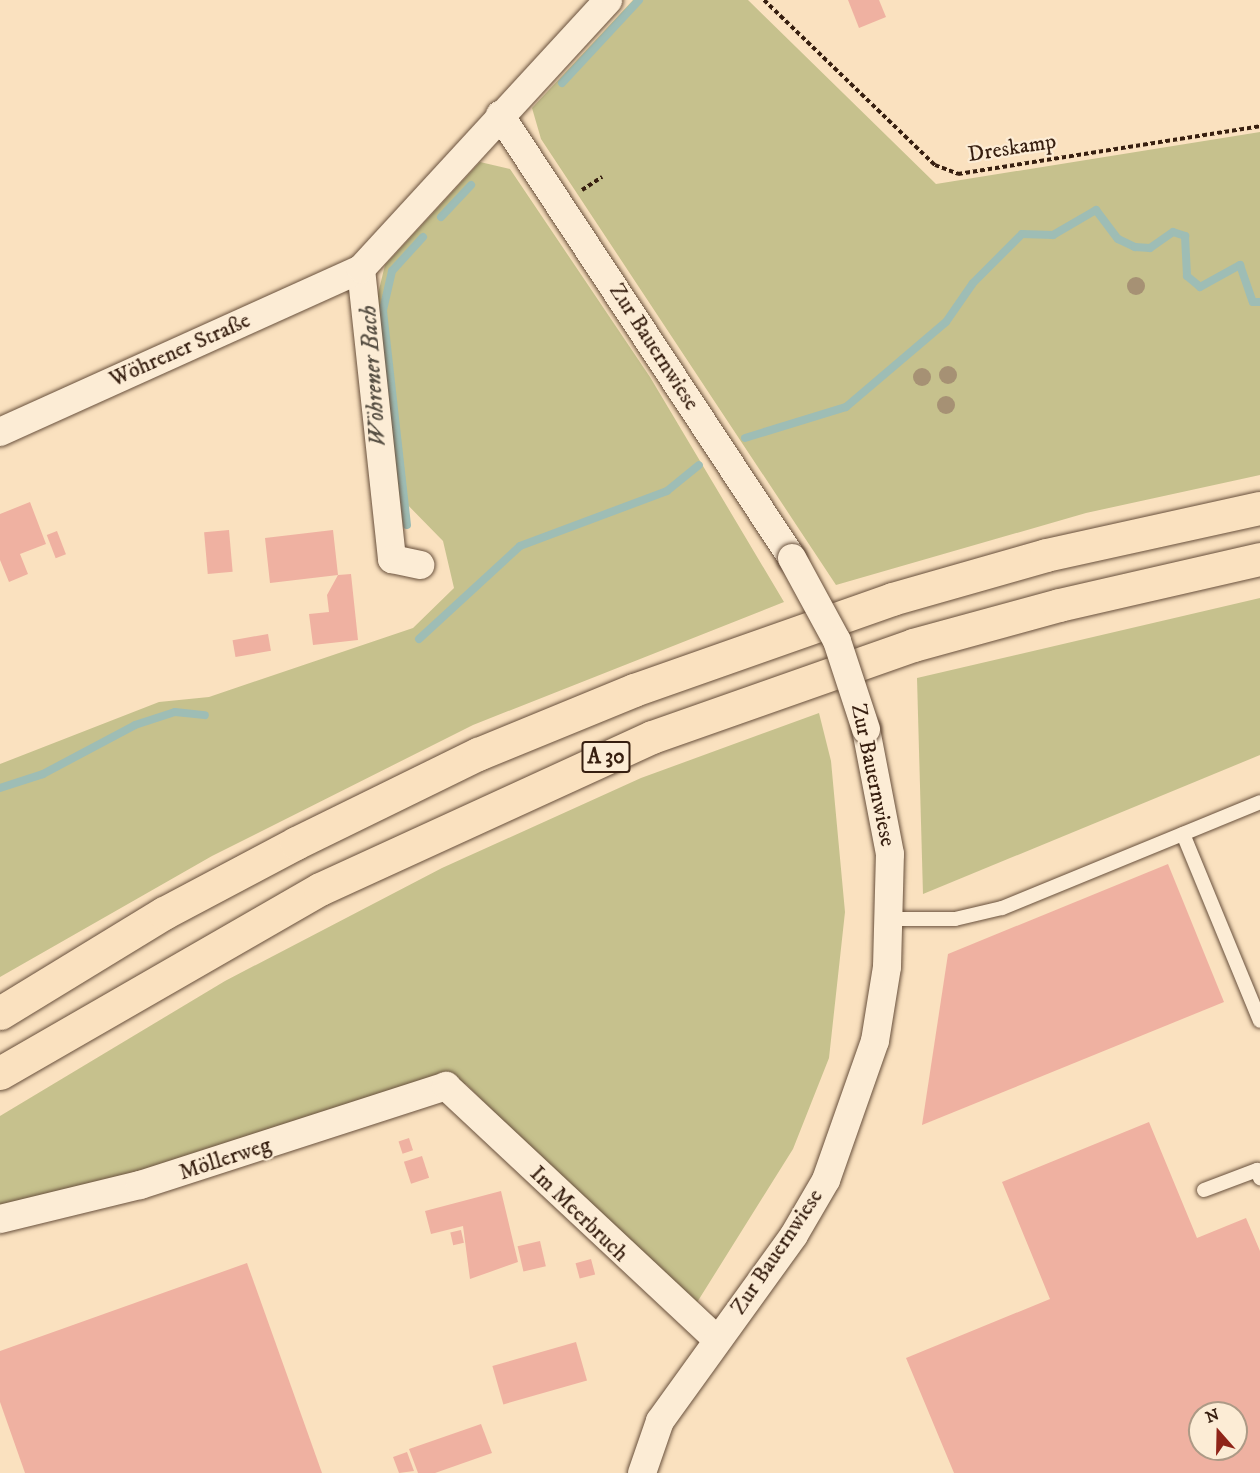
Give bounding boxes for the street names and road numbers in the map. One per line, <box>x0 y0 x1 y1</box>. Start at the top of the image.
street label: Dreskamp <box>966 128 1058 168</box>
street label: Zur Bauernwiese <box>603 279 705 415</box>
street label: Wöhrener Straße <box>106 307 254 393</box>
street label: Zur Bauernwiese <box>845 701 901 849</box>
road number: A 30 <box>580 739 632 775</box>
street label: Möllerweg <box>176 1132 274 1186</box>
street label: Im Meerbruch <box>524 1161 634 1267</box>
street label: Zur Bauernwiese <box>725 1184 829 1320</box>

